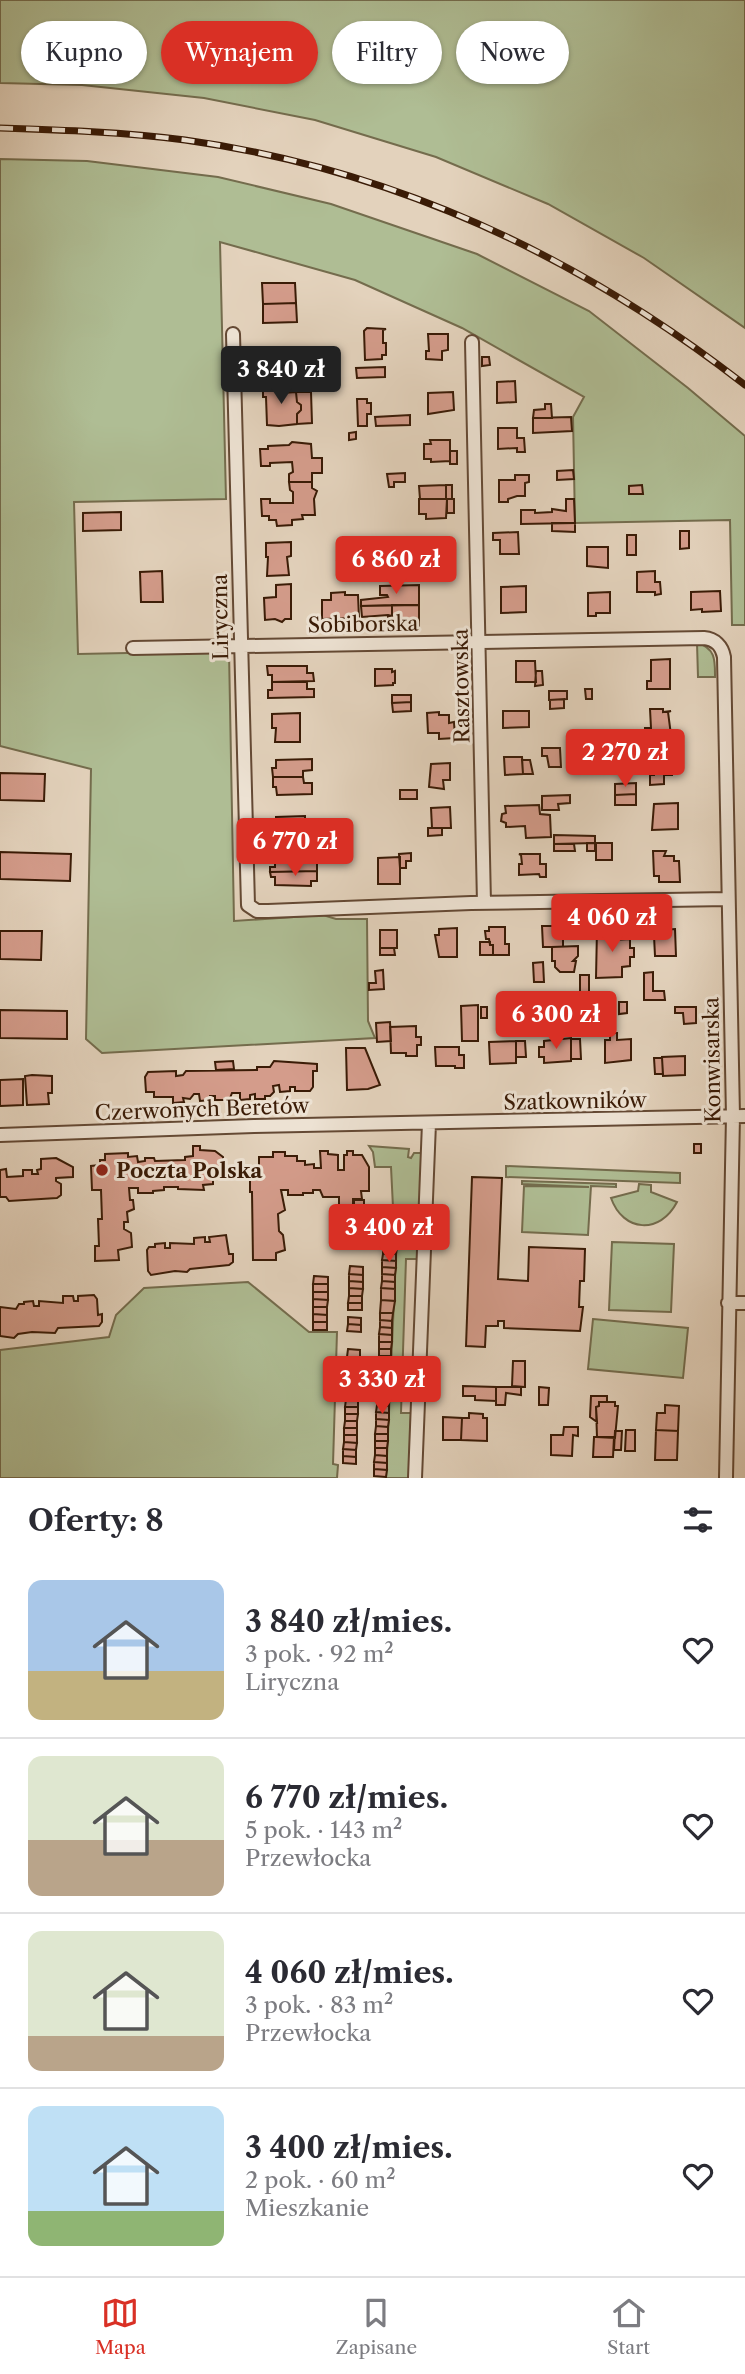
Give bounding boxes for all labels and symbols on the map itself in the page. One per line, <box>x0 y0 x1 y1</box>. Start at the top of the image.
pin: 3 840 zł <box>209 346 353 406</box>
pin: 6 860 zł <box>324 536 468 596</box>
street label: Liryczna <box>207 573 233 660</box>
street label: Sobiborska <box>307 611 420 637</box>
street label: Rasztowska <box>447 627 475 744</box>
pin: 2 270 zł <box>553 730 697 789</box>
pin: 6 770 zł <box>223 818 367 878</box>
pin: 4 060 zł <box>540 894 684 954</box>
pin: 6 300 zł <box>484 992 628 1051</box>
street label: Konwisarska <box>698 996 726 1123</box>
street label: Szatkowników <box>503 1087 647 1115</box>
street label: Czerwonych Beretów <box>94 1093 310 1125</box>
place label: Poczta Polska <box>116 1158 263 1183</box>
marker: Poczta Polska <box>94 1162 110 1178</box>
pin: 3 400 zł <box>317 1204 461 1264</box>
pin: 3 330 zł <box>310 1356 454 1416</box>

